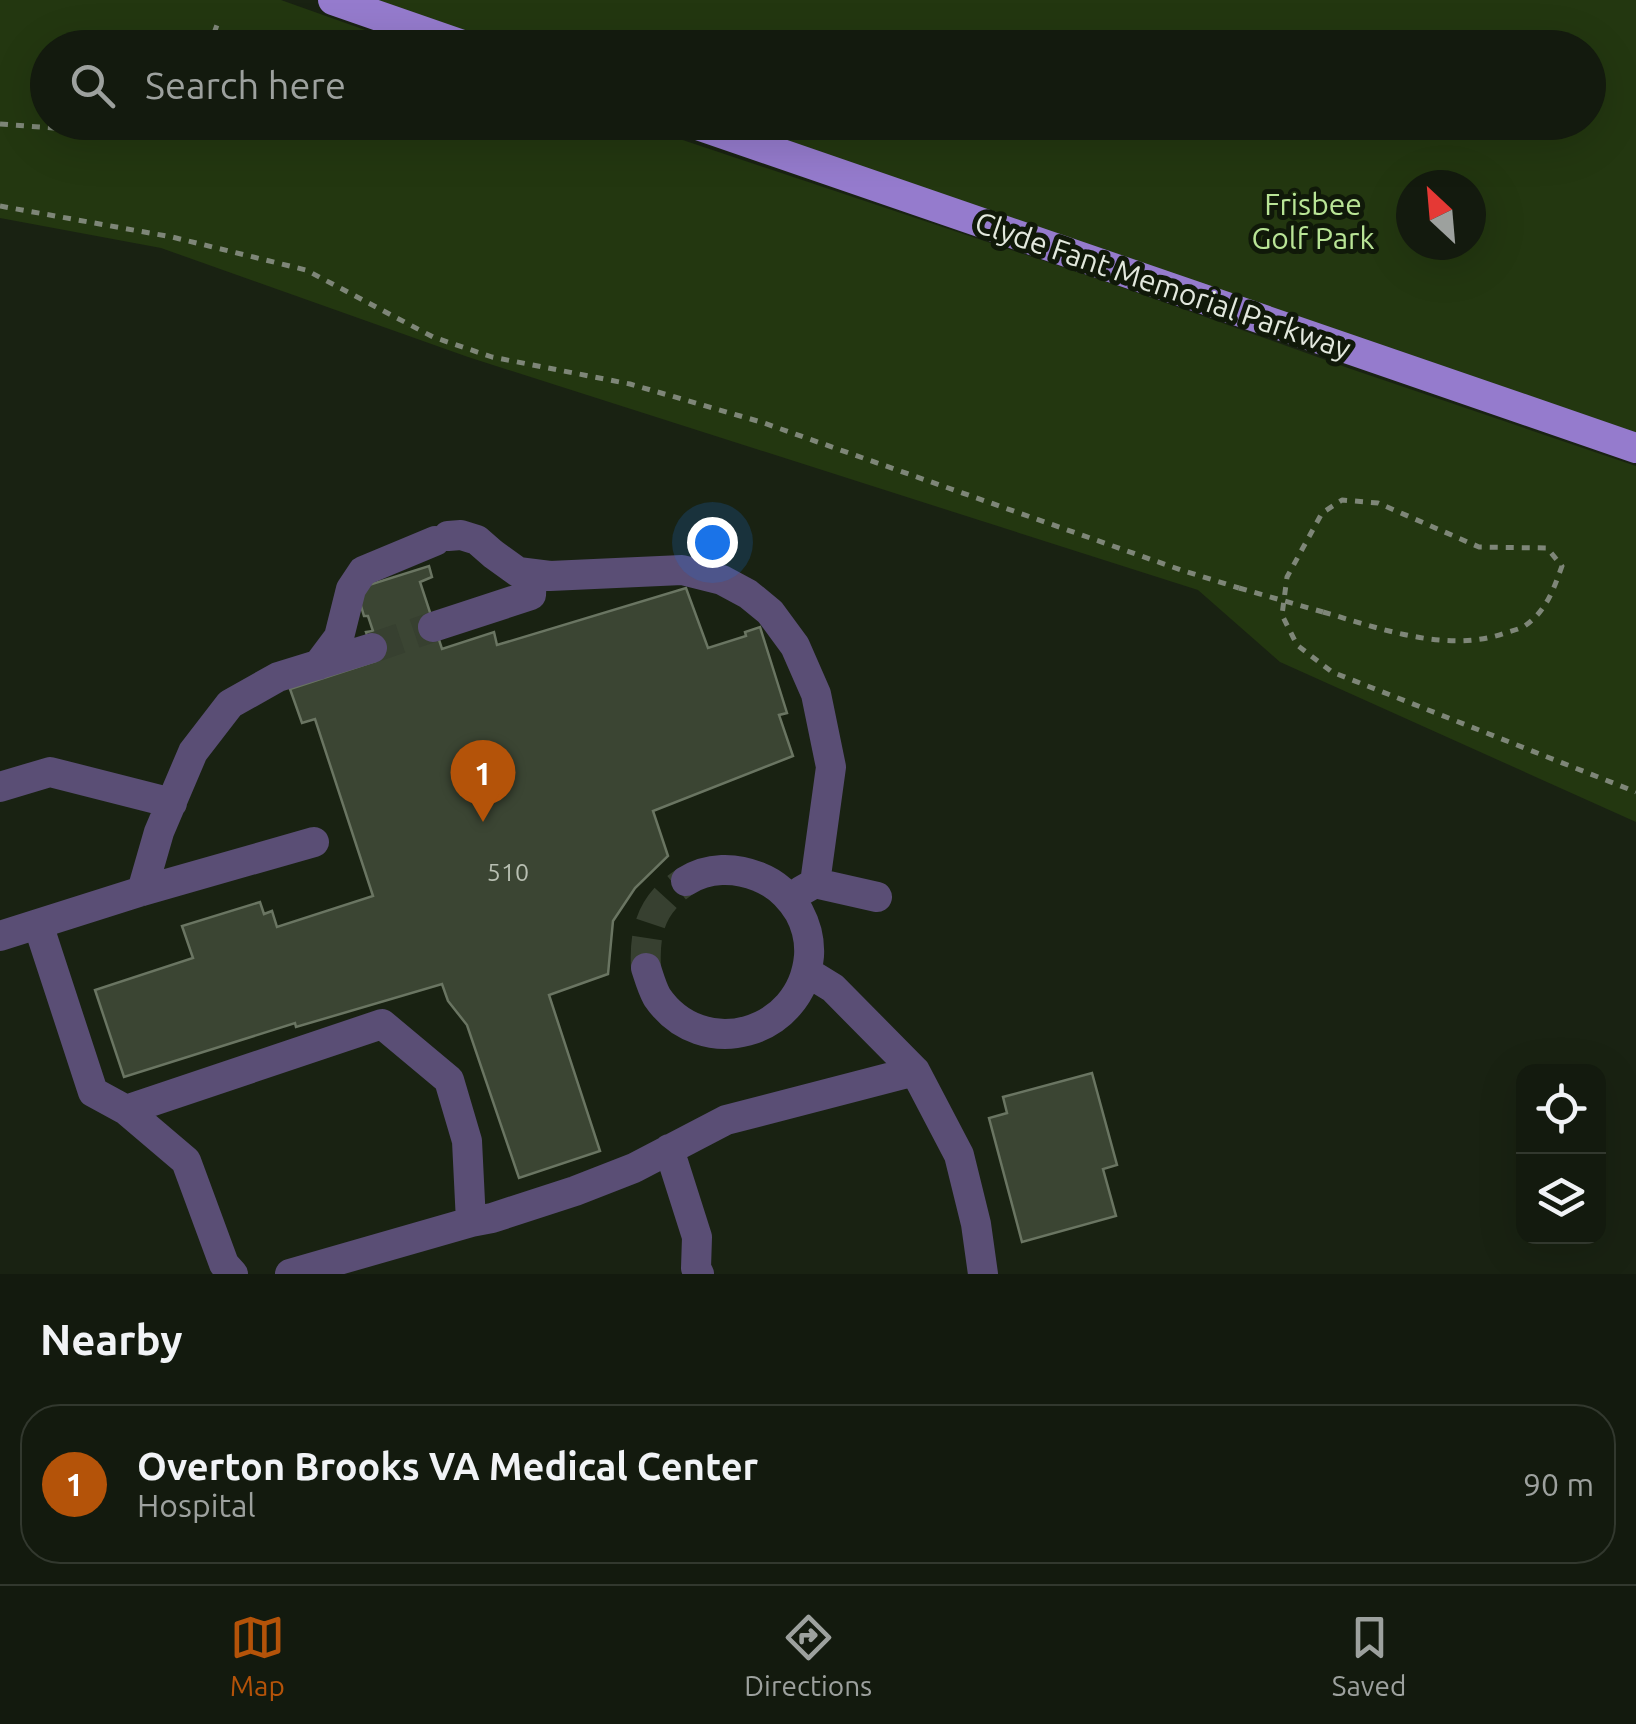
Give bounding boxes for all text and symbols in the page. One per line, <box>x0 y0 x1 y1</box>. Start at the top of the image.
search box <box>30 30 1606 140</box>
icon: search <box>65 58 120 113</box>
text: Search here <box>145 64 346 106</box>
north arrow <box>1396 170 1486 260</box>
park label: Frisbee Golf Park <box>1251 187 1375 255</box>
street label: Clyde Fant Memorial Parkway <box>971 205 1355 365</box>
your location <box>687 517 738 568</box>
pin: 1 <box>450 740 516 822</box>
house number: 510 <box>487 858 529 886</box>
map controls <box>1516 1064 1606 1244</box>
button: locate <box>1516 1064 1606 1154</box>
button: layers <box>1516 1154 1606 1244</box>
text: Nearby <box>40 1316 183 1363</box>
text: Overton Brooks VA Medical Center <box>137 1445 758 1487</box>
text: 1 <box>65 1466 84 1502</box>
text: 90 m <box>1523 1466 1594 1502</box>
text: Hospital <box>137 1487 256 1523</box>
tab: Map <box>230 1610 285 1701</box>
tab: Directions <box>744 1610 872 1701</box>
tab: Saved <box>1332 1610 1406 1701</box>

